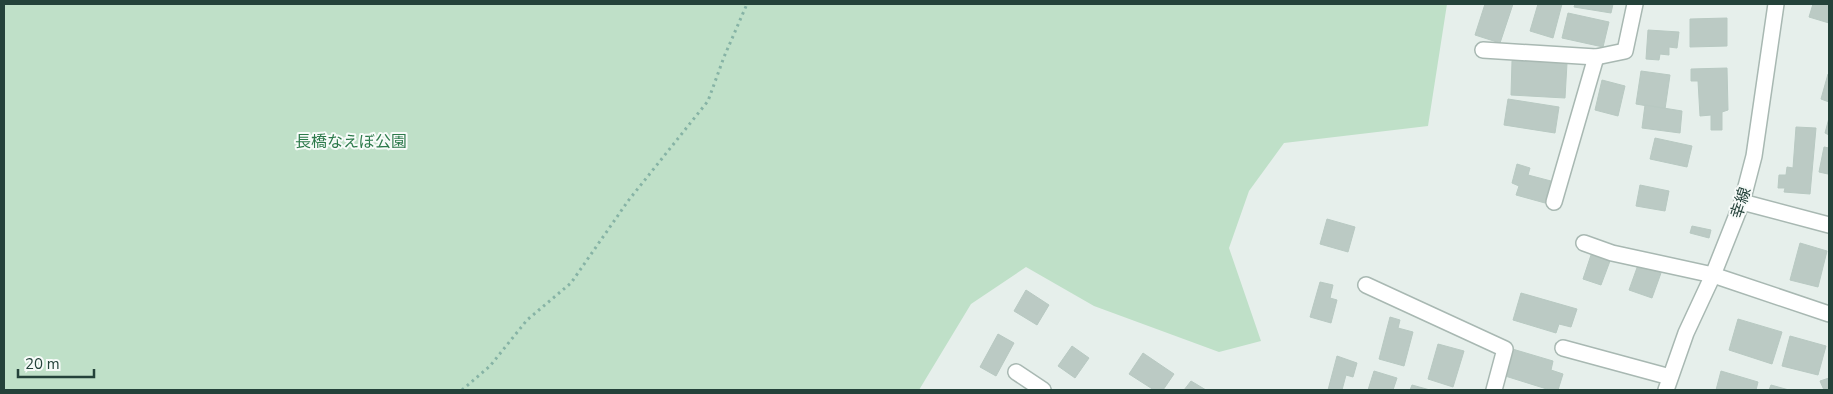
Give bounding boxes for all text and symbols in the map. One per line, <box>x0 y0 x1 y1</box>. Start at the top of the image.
park label: 長橋なえぼ公園 <box>295 131 407 153</box>
street label: 幸線 <box>1726 184 1756 222</box>
scale bar <box>18 346 94 378</box>
text: 20 m <box>25 354 60 374</box>

